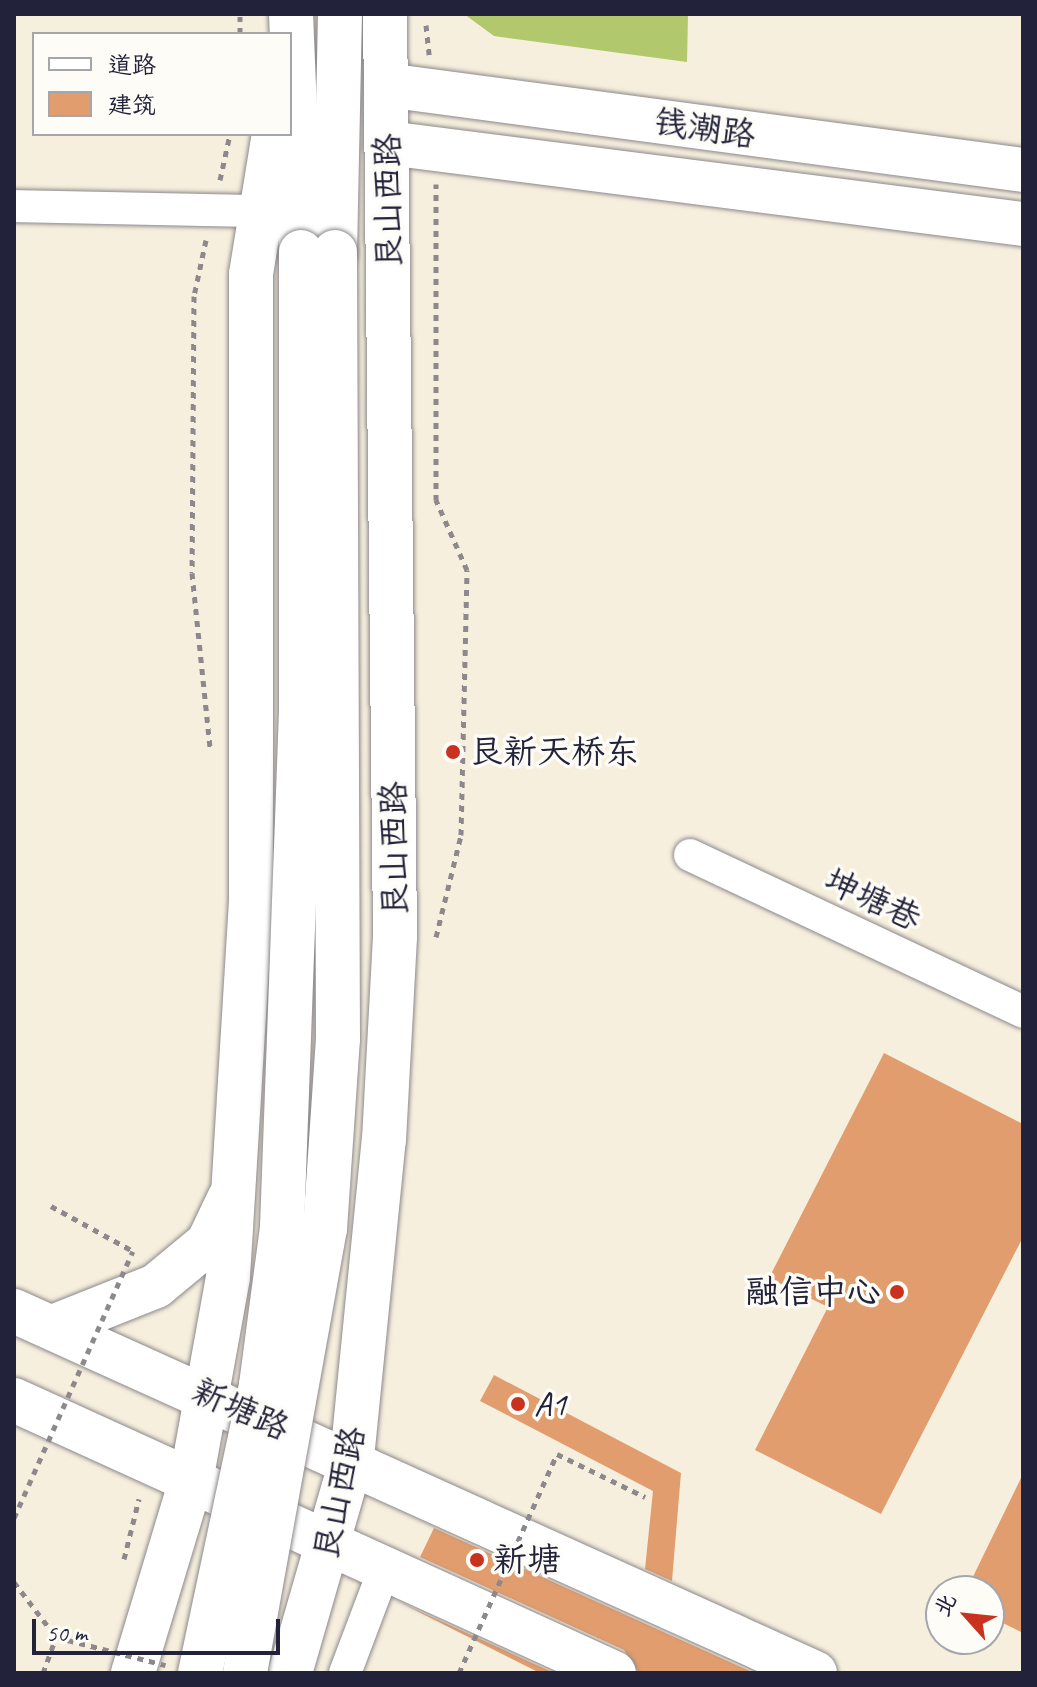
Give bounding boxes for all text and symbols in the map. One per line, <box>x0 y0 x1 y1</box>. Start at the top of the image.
legend <box>32 32 292 136</box>
text: 道路 <box>108 50 156 80</box>
text: 建筑 <box>108 90 156 120</box>
street label: 钱潮路 <box>652 101 758 155</box>
street label: 艮山西路 <box>366 133 410 269</box>
place label: 艮新天桥东 <box>469 732 639 772</box>
marker: 艮新天桥东 <box>444 743 462 761</box>
street label: 艮山西路 <box>372 781 416 917</box>
street label: 坤塘巷 <box>818 859 928 939</box>
place label: 融信中心 <box>745 1272 881 1312</box>
marker: 融信中心 <box>888 1283 906 1301</box>
street label: 新塘路 <box>186 1370 296 1448</box>
place label: A1 <box>534 1384 566 1424</box>
marker: A1 <box>509 1395 527 1413</box>
street label: 艮山西路 <box>305 1422 373 1564</box>
place label: 新塘 <box>493 1540 561 1580</box>
marker: 新塘 <box>468 1551 486 1569</box>
north arrow <box>925 1575 1005 1655</box>
text: 北 <box>928 1589 963 1621</box>
scale bar <box>36 1603 284 1653</box>
text: 50 m <box>46 1618 87 1648</box>

